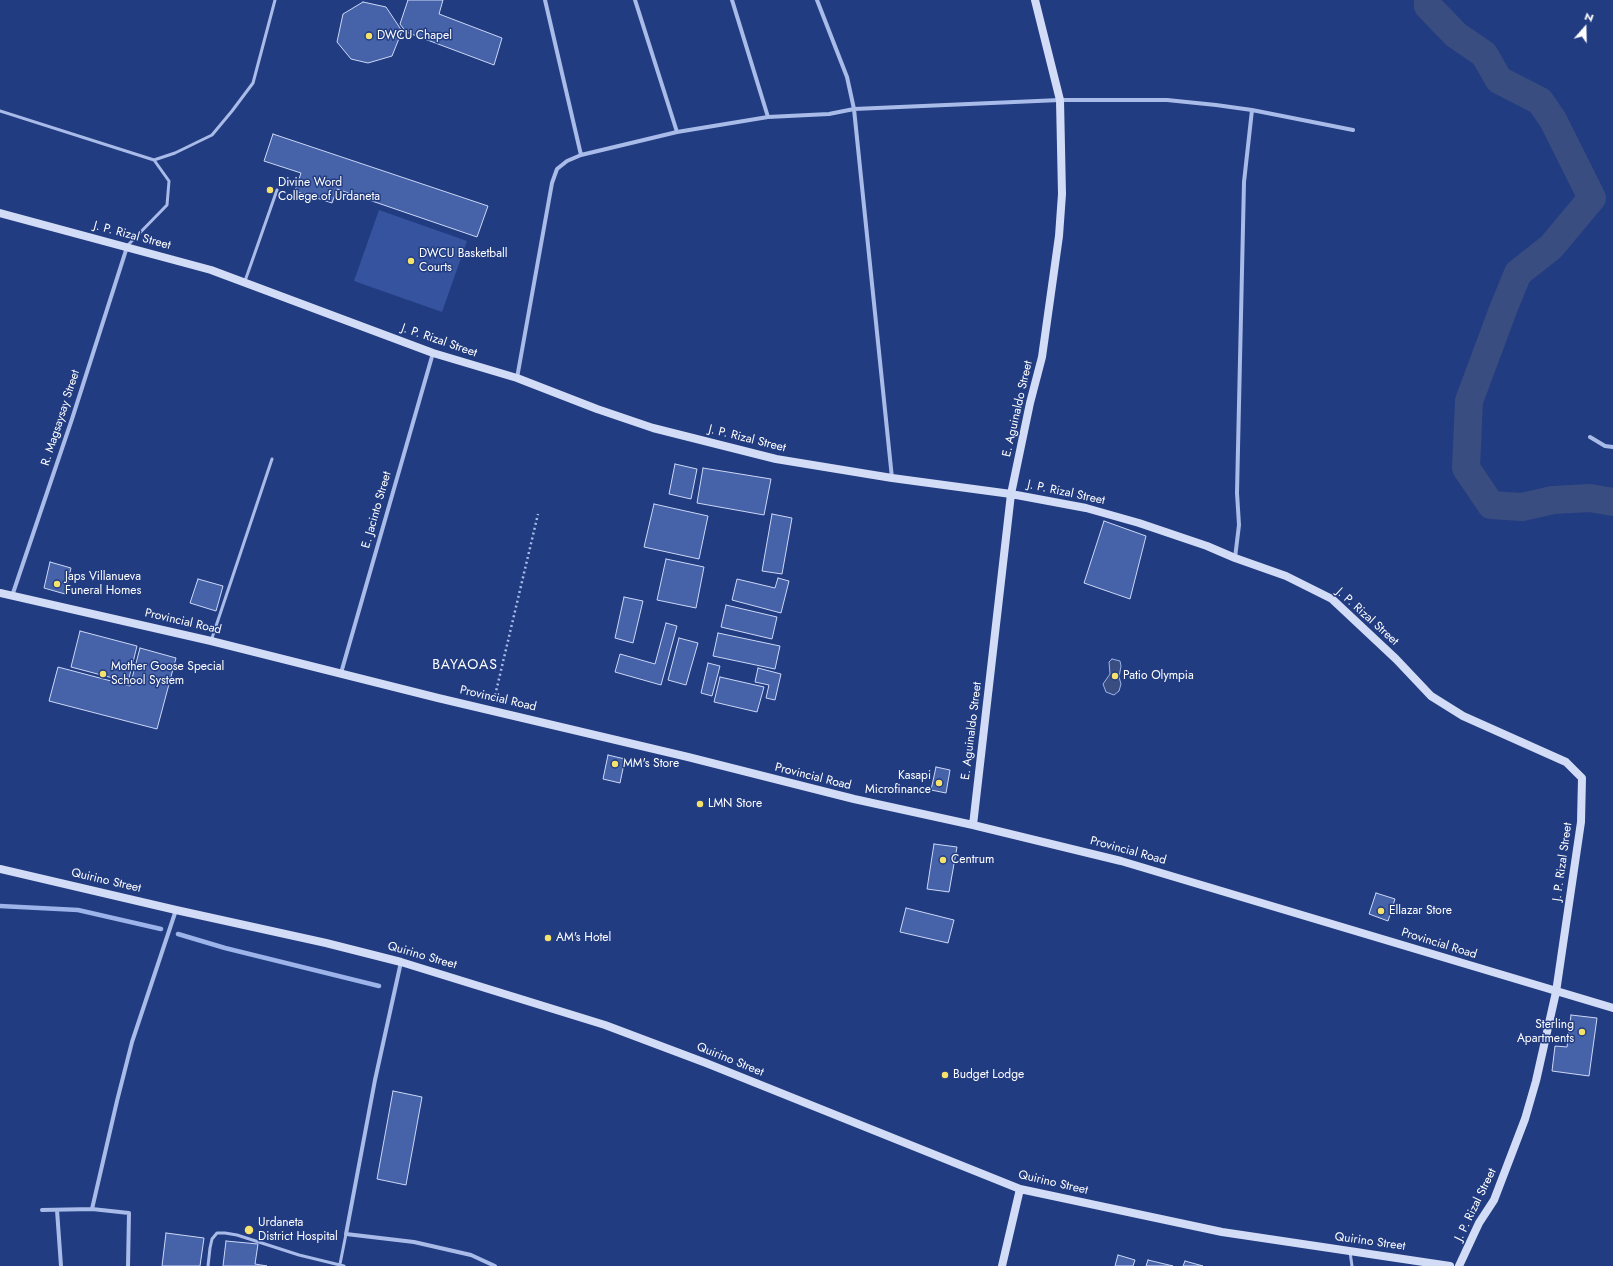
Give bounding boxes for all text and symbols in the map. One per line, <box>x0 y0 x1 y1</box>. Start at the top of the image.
north arrow <box>1565 8 1605 48</box>
text: N <box>1582 8 1596 26</box>
place label: DWCU Chapel <box>377 29 452 43</box>
marker: DWCU Chapel <box>364 31 374 41</box>
place label: Divine Word College of Urdaneta <box>278 176 380 204</box>
marker: Divine Word College of Urdaneta <box>265 185 275 195</box>
street label: J. P. Rizal Street <box>92 219 172 253</box>
place label: DWCU Basketball Courts <box>419 247 507 275</box>
marker: DWCU Basketball Courts <box>406 256 416 266</box>
street label: J. P. Rizal Street <box>399 321 479 361</box>
street label: E. Aguinaldo Street <box>1000 359 1036 459</box>
street label: R. Magsaysay Street <box>39 368 83 468</box>
street label: J. P. Rizal Street <box>707 422 787 456</box>
street label: E. Jacinto Street <box>359 470 395 550</box>
street label: J. P. Rizal Street <box>1026 478 1106 508</box>
place label: Japs Villanueva Funeral Homes <box>65 570 141 598</box>
marker: Japs Villanueva Funeral Homes <box>52 579 62 589</box>
street label: J. P. Rizal Street <box>1333 585 1401 649</box>
street label: Provincial Road <box>143 606 223 638</box>
district label: BAYAOAS <box>432 658 498 674</box>
place label: Mother Goose Special School System <box>111 660 224 688</box>
marker: Mother Goose Special School System <box>98 669 108 679</box>
place label: Patio Olympia <box>1123 669 1194 683</box>
marker: Patio Olympia <box>1110 671 1120 681</box>
street label: E. Aguinaldo Street <box>959 681 985 781</box>
street label: Provincial Road <box>458 683 538 715</box>
place label: MM's Store <box>623 757 679 771</box>
marker: MM's Store <box>610 759 620 769</box>
street label: Provincial Road <box>773 761 853 793</box>
place label: Kasapi Microfinance <box>865 769 931 797</box>
marker: Kasapi Microfinance <box>934 778 944 788</box>
place label: LMN Store <box>708 797 762 811</box>
marker: LMN Store <box>695 799 705 809</box>
street label: J. P. Rizal Street <box>1550 822 1576 902</box>
street label: Provincial Road <box>1088 834 1168 868</box>
place label: Centrum <box>951 853 994 867</box>
marker: Centrum <box>938 855 948 865</box>
street label: Quirino Street <box>70 866 142 896</box>
place label: Ellazar Store <box>1389 904 1452 918</box>
marker: Ellazar Store <box>1376 906 1386 916</box>
street label: Provincial Road <box>1399 926 1479 962</box>
place label: AM's Hotel <box>556 931 611 945</box>
marker: AM's Hotel <box>543 933 553 943</box>
street label: Quirino Street <box>386 939 458 973</box>
place label: Sterling Apartments <box>1517 1018 1574 1046</box>
marker: Sterling Apartments <box>1577 1027 1587 1037</box>
street label: Quirino Street <box>694 1040 766 1080</box>
place label: Budget Lodge <box>953 1068 1024 1082</box>
marker: Budget Lodge <box>940 1070 950 1080</box>
street label: J. P. Rizal Street <box>1452 1166 1500 1244</box>
street label: Quirino Street <box>1017 1168 1089 1198</box>
place label: Urdaneta District Hospital <box>258 1216 338 1244</box>
marker: Urdaneta District Hospital <box>243 1224 255 1236</box>
street label: Quirino Street <box>1334 1230 1406 1254</box>

